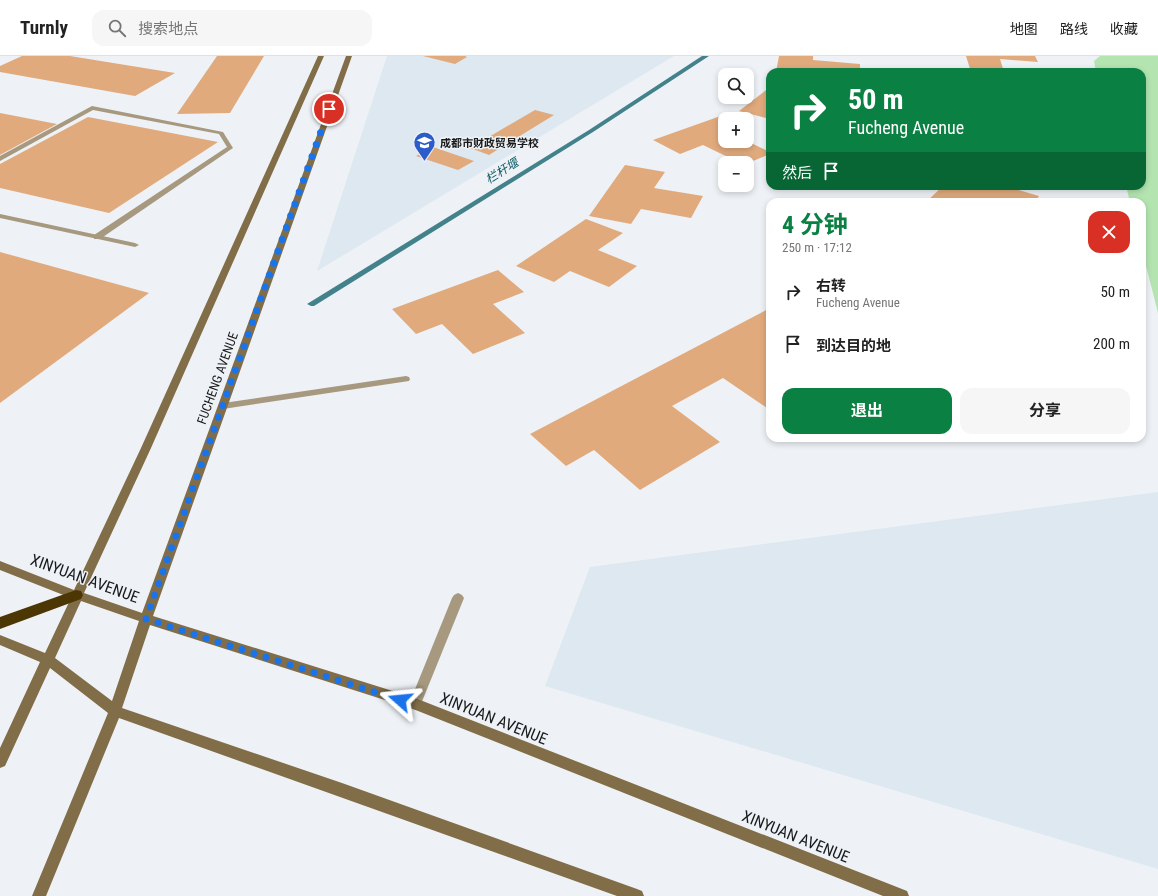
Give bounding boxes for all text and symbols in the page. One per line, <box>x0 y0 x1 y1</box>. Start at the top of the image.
search box <box>92 10 372 46</box>
text: Turnly <box>20 16 68 39</box>
icon: search <box>106 17 128 39</box>
text: 搜索地点 <box>138 20 198 38</box>
text: 地图 <box>1010 21 1038 37</box>
text: 路线 <box>1060 21 1088 37</box>
text: 收藏 <box>1110 21 1138 37</box>
map controls <box>718 68 754 192</box>
button: search <box>718 68 754 104</box>
text: 50 m <box>848 83 904 116</box>
icon: right <box>782 84 834 136</box>
pin <box>312 92 346 126</box>
icon: arrive <box>318 98 340 120</box>
button: + <box>718 112 754 148</box>
text: Fucheng Avenue <box>848 117 964 138</box>
school or university icon: 成都市财政贸易学校 <box>411 130 437 163</box>
place label: 成都市财政贸易学校 <box>440 137 539 150</box>
water label: 栏杆堰 <box>483 154 523 186</box>
button: − <box>718 156 754 192</box>
icon: arrive <box>820 160 842 182</box>
text: 然后 <box>782 164 812 182</box>
text: 4 分钟 <box>782 211 848 239</box>
button: close <box>1088 211 1130 253</box>
text: 250 m · 17:12 <box>782 240 852 255</box>
text: 右转 <box>816 277 846 295</box>
icon: right <box>782 281 804 303</box>
text: 50 m <box>1100 283 1130 301</box>
text: Fucheng Avenue <box>816 295 900 310</box>
street label: FUCHENG AVENUE <box>194 330 241 426</box>
icon: arrive <box>782 333 804 355</box>
text: 200 m <box>1093 335 1130 353</box>
text: 到达目的地 <box>816 337 891 355</box>
button: 退出 <box>782 388 952 434</box>
button: 分享 <box>960 388 1130 434</box>
street label: XINYUAN AVENUE <box>28 550 142 607</box>
position arrow <box>379 679 421 721</box>
street label: XINYUAN AVENUE <box>437 688 550 749</box>
street label: XINYUAN AVENUE <box>739 806 852 867</box>

